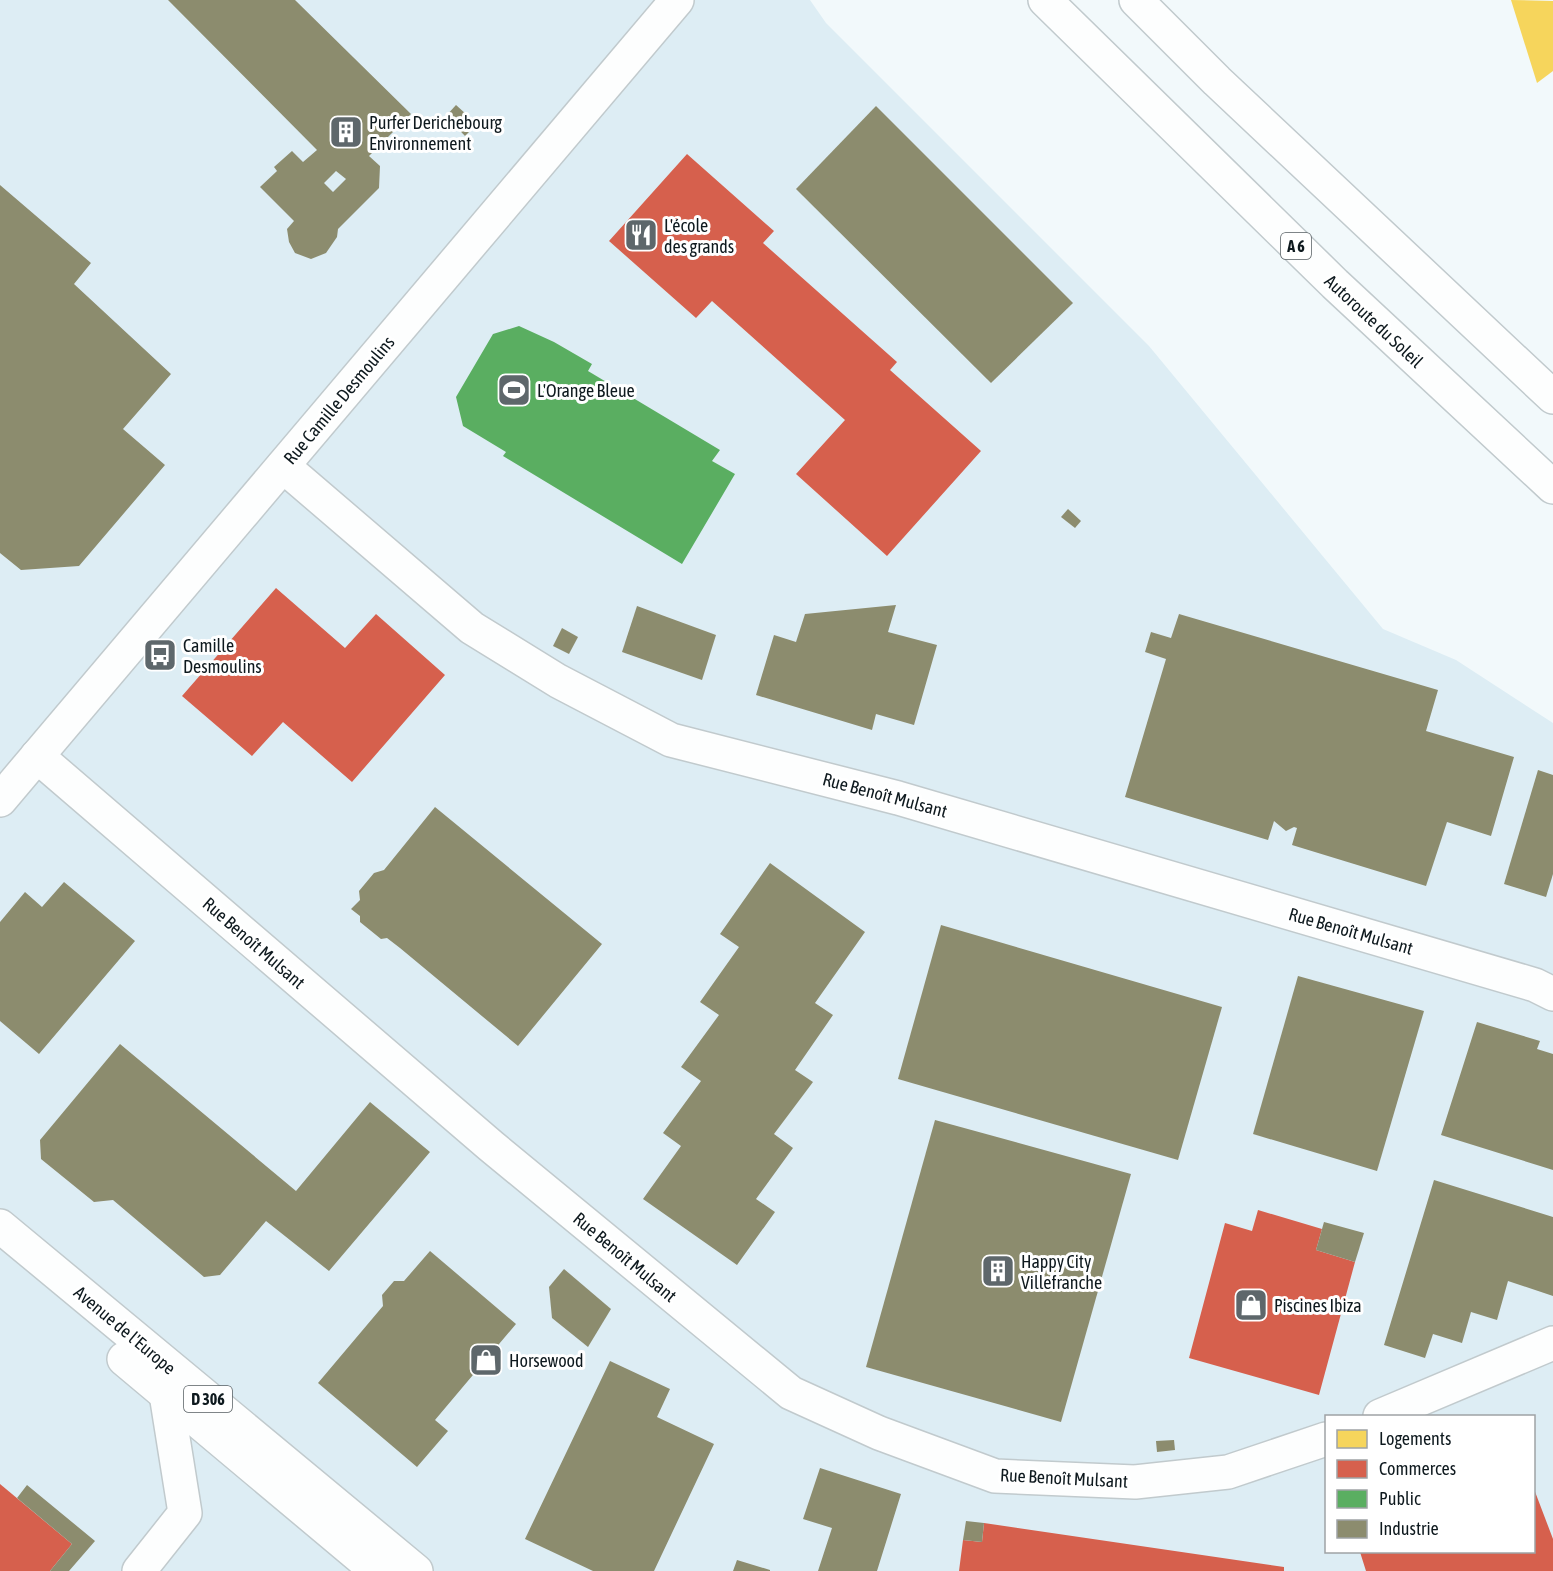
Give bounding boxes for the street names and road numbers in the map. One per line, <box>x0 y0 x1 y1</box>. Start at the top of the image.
road number: A 6 <box>1281 233 1311 259</box>
street label: Autoroute du Soleil <box>1321 270 1428 372</box>
street label: Rue Camille Desmoulins <box>279 332 399 468</box>
street label: Rue Benoît Mulsant <box>820 768 950 822</box>
street label: Rue Benoît Mulsant <box>199 893 309 993</box>
street label: Rue Benoît Mulsant <box>1286 903 1416 959</box>
street label: Rue Benoît Mulsant <box>569 1208 681 1306</box>
street label: Avenue de l'Europe <box>70 1281 180 1379</box>
road number: D 306 <box>184 1386 232 1412</box>
street label: Rue Benoît Mulsant <box>999 1464 1129 1492</box>

